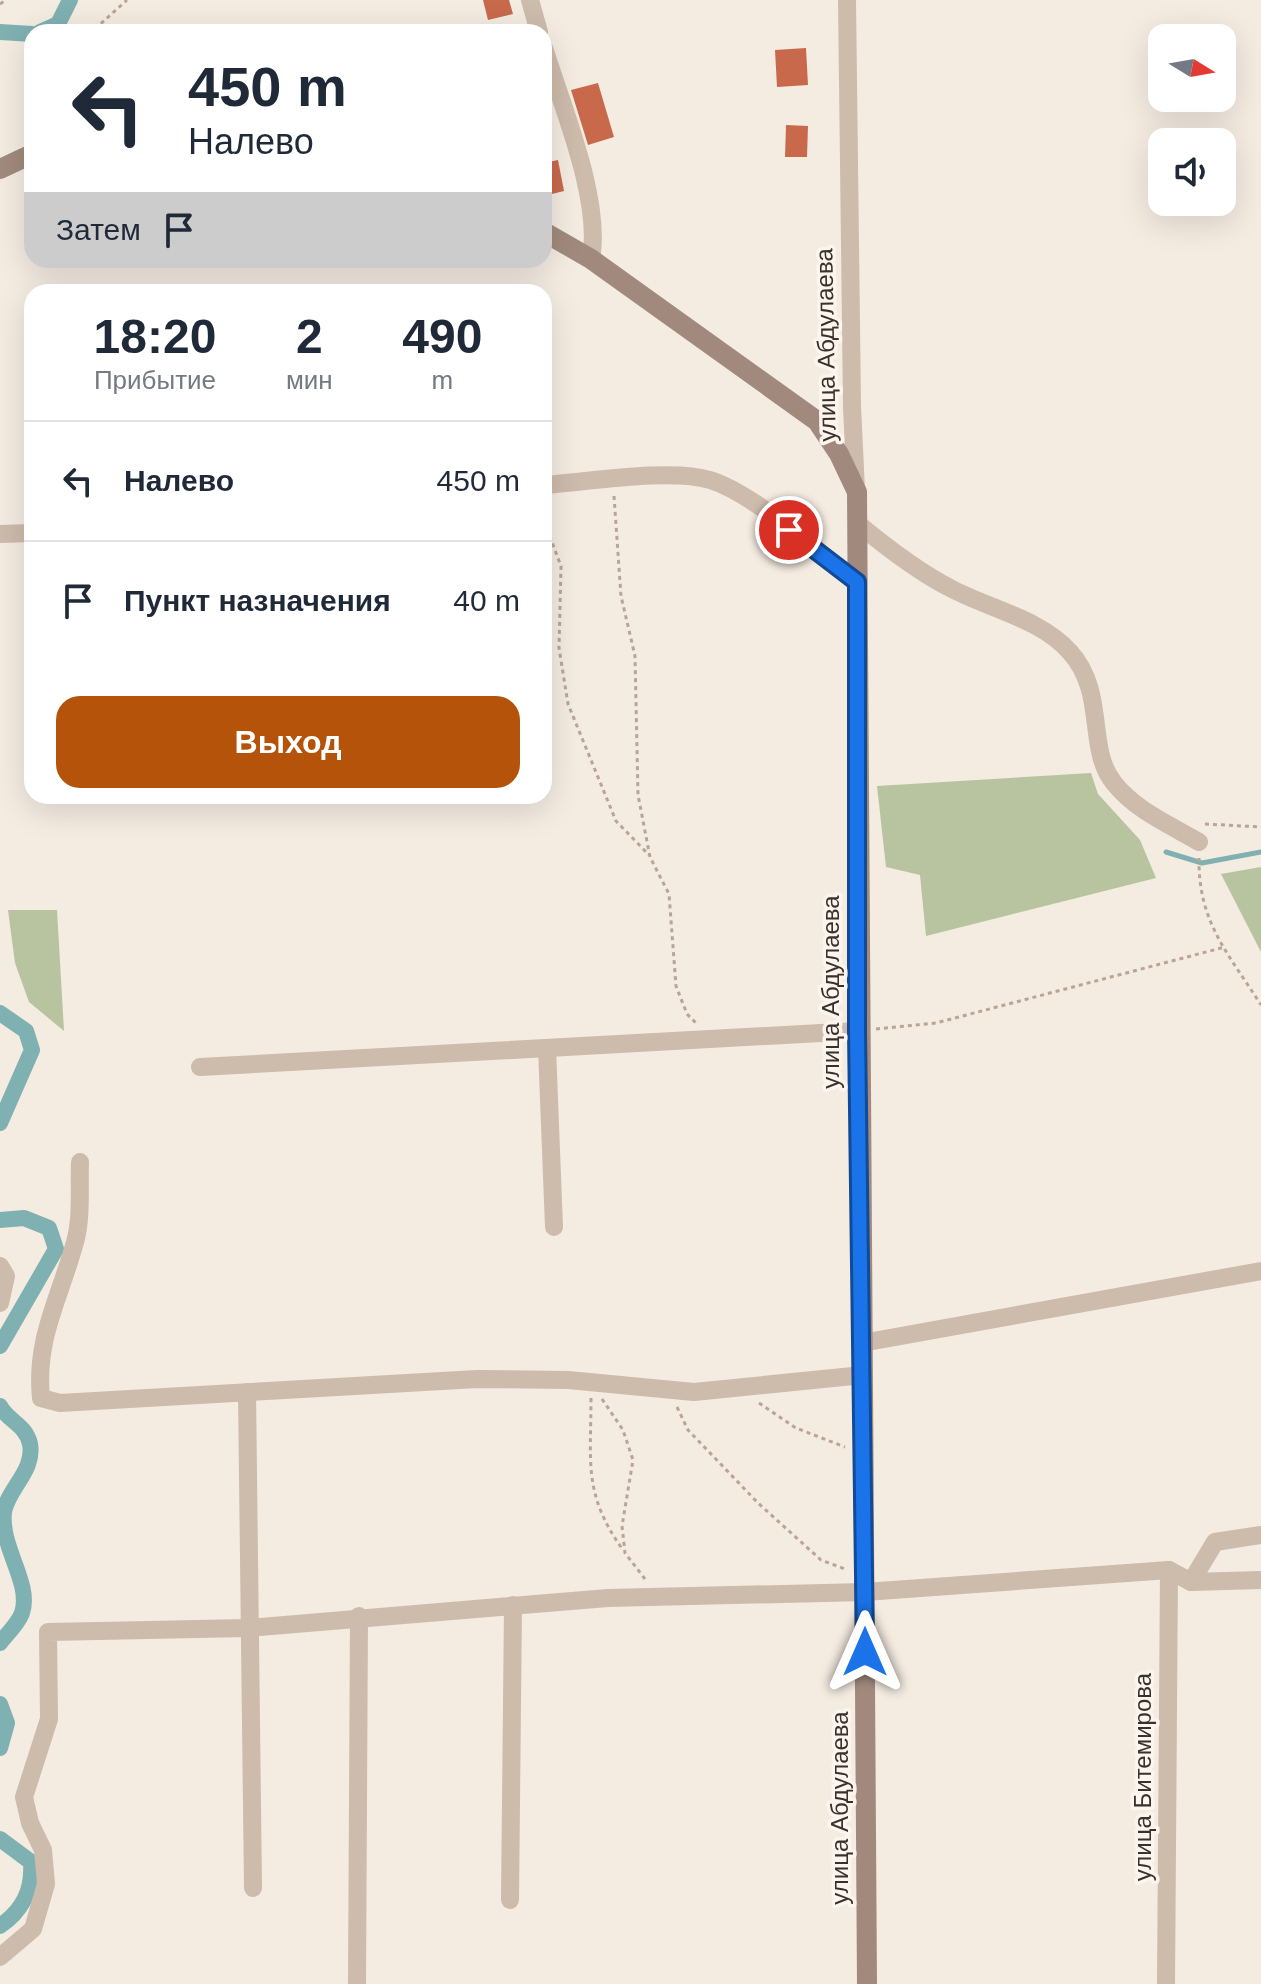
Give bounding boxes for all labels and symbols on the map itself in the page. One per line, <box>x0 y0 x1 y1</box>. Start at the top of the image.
north arrow <box>1148 24 1236 112</box>
street label: улица Абдулаева <box>810 247 841 442</box>
pin <box>755 496 823 564</box>
street label: улица Абдулаева <box>817 895 844 1089</box>
position arrow <box>823 1610 907 1694</box>
street label: улица Битемирова <box>1129 1672 1156 1881</box>
street label: улица Абдулаева <box>826 1711 853 1905</box>

